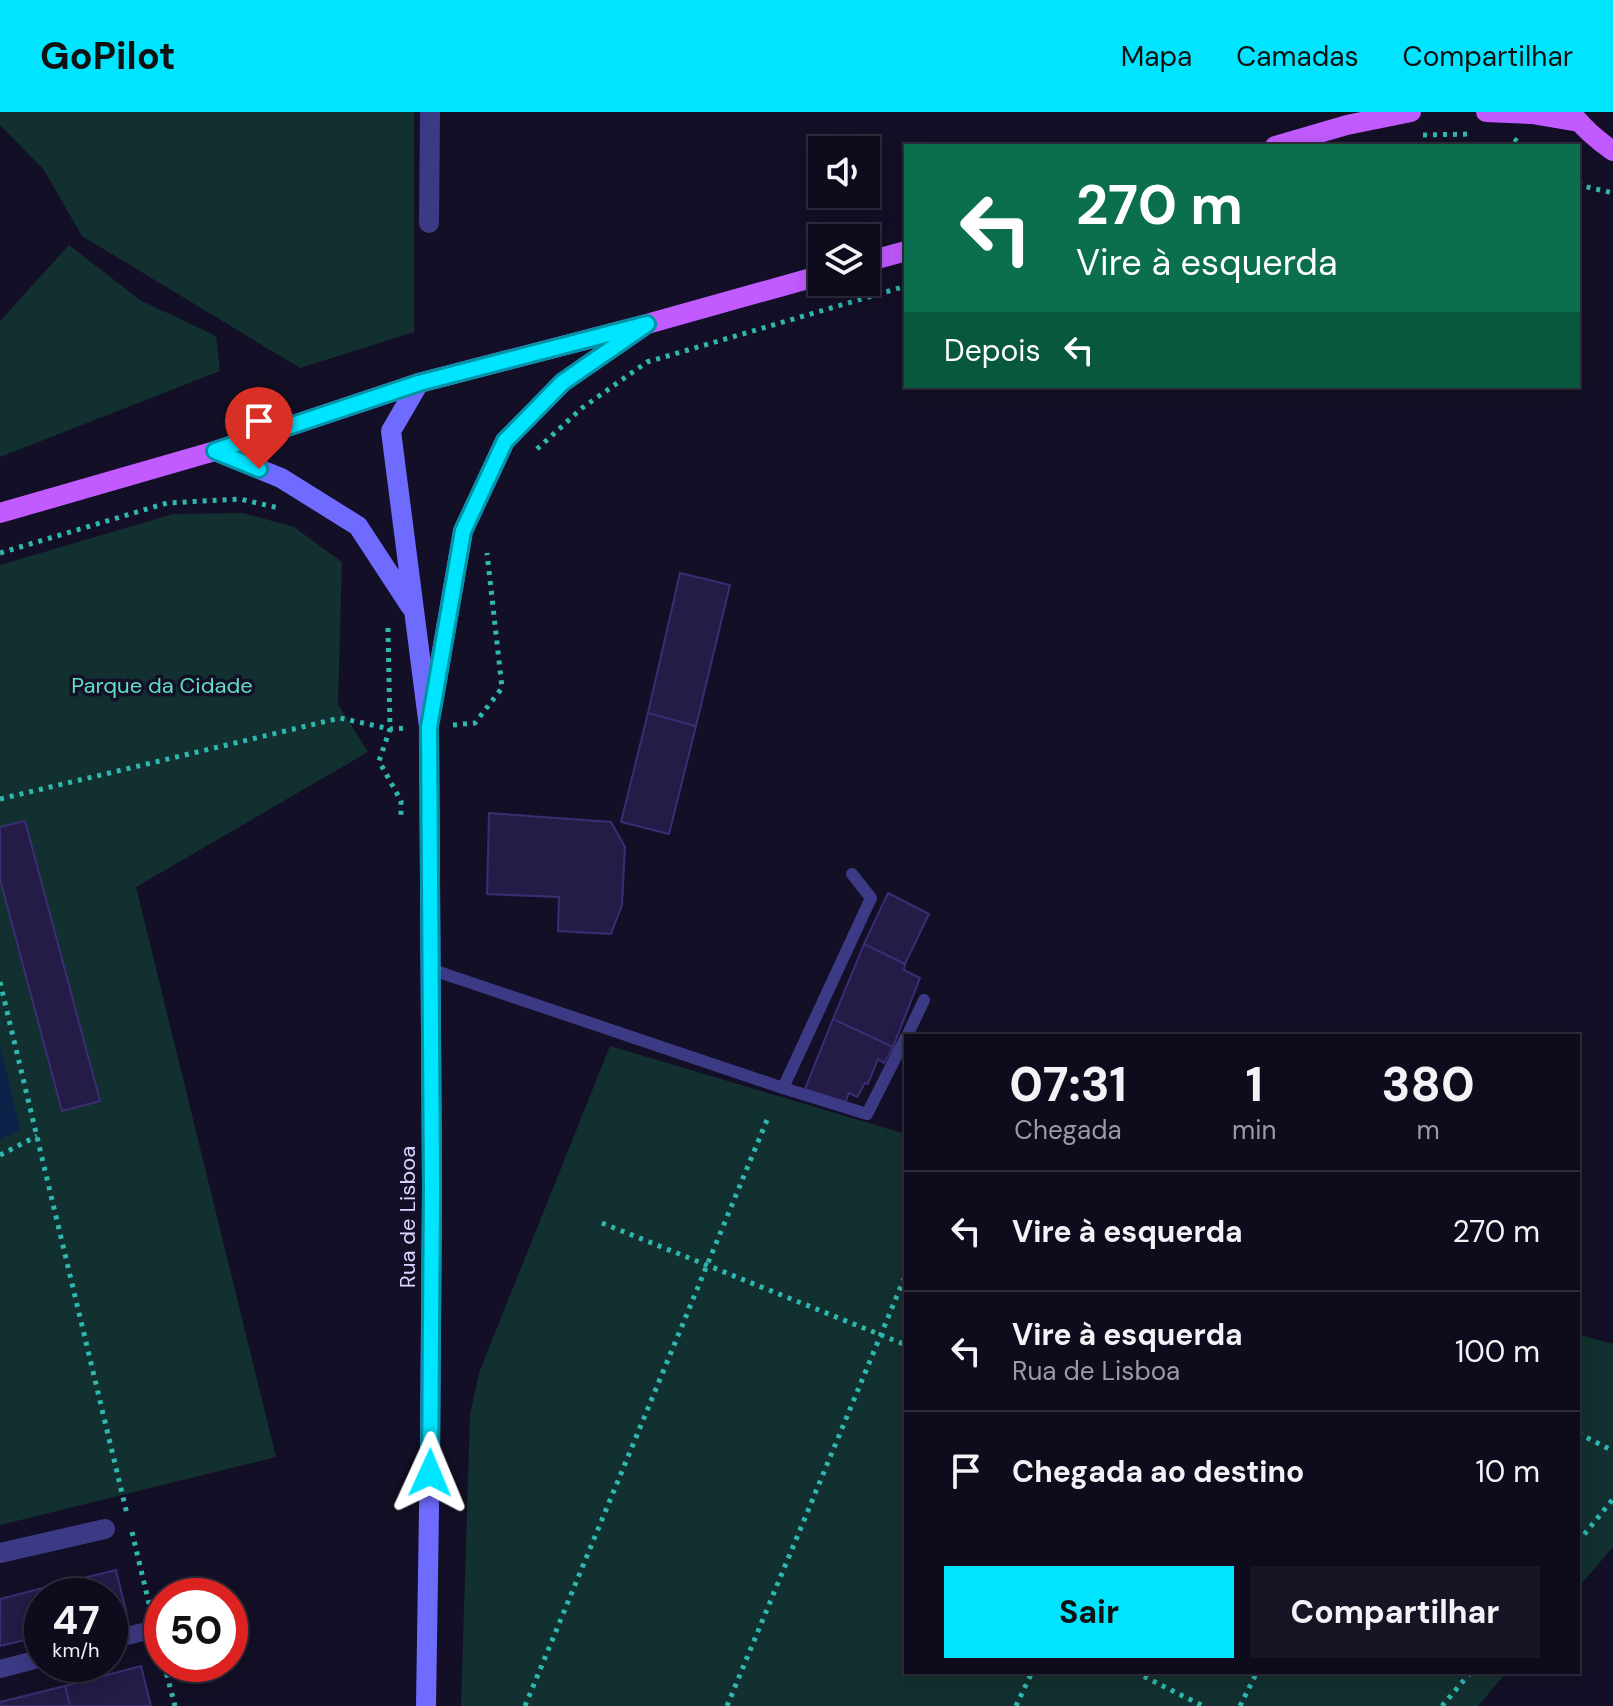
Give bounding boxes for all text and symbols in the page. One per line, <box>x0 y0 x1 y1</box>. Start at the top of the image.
text: GoPilot <box>40 31 176 81</box>
text: Mapa <box>1121 38 1192 75</box>
text: Camadas <box>1236 38 1359 75</box>
text: Compartilhar <box>1403 38 1573 75</box>
map controls <box>808 136 880 296</box>
button: sound <box>808 136 880 208</box>
text: 270 m <box>1076 168 1243 241</box>
icon: left <box>944 176 1048 280</box>
button: layers <box>808 224 880 296</box>
text: Vire à esquerda <box>1076 239 1338 286</box>
icon: left <box>1057 328 1101 372</box>
text: Depois <box>944 331 1041 370</box>
pin <box>225 387 293 469</box>
icon: arrive <box>237 399 281 443</box>
park label: Parque da Cidade <box>71 671 253 700</box>
text: 07:31 <box>1009 1053 1127 1116</box>
text: 1 <box>1245 1053 1263 1116</box>
text: 380 <box>1382 1053 1475 1116</box>
text: Chegada <box>1014 1113 1122 1147</box>
text: min <box>1232 1113 1276 1147</box>
text: m <box>1417 1113 1440 1147</box>
street label: Rua de Lisboa <box>393 1146 422 1288</box>
icon: left <box>944 1209 988 1253</box>
text: Vire à esquerda <box>1012 1212 1243 1251</box>
text: 270 m <box>1452 1212 1540 1251</box>
text: Vire à esquerda <box>1012 1315 1243 1354</box>
icon: left <box>944 1329 988 1373</box>
text: 100 m <box>1455 1332 1540 1371</box>
text: Rua de Lisboa <box>1012 1354 1180 1388</box>
position arrow <box>388 1431 472 1515</box>
icon: arrive <box>944 1449 988 1493</box>
text: Chegada ao destino <box>1012 1452 1304 1491</box>
text: 10 m <box>1475 1452 1540 1491</box>
button: Sair <box>944 1566 1234 1658</box>
button: Compartilhar <box>1250 1566 1540 1658</box>
speed limit sign: 50 <box>144 1578 248 1682</box>
text: 47 <box>52 1594 100 1646</box>
text: km/h <box>52 1637 100 1663</box>

